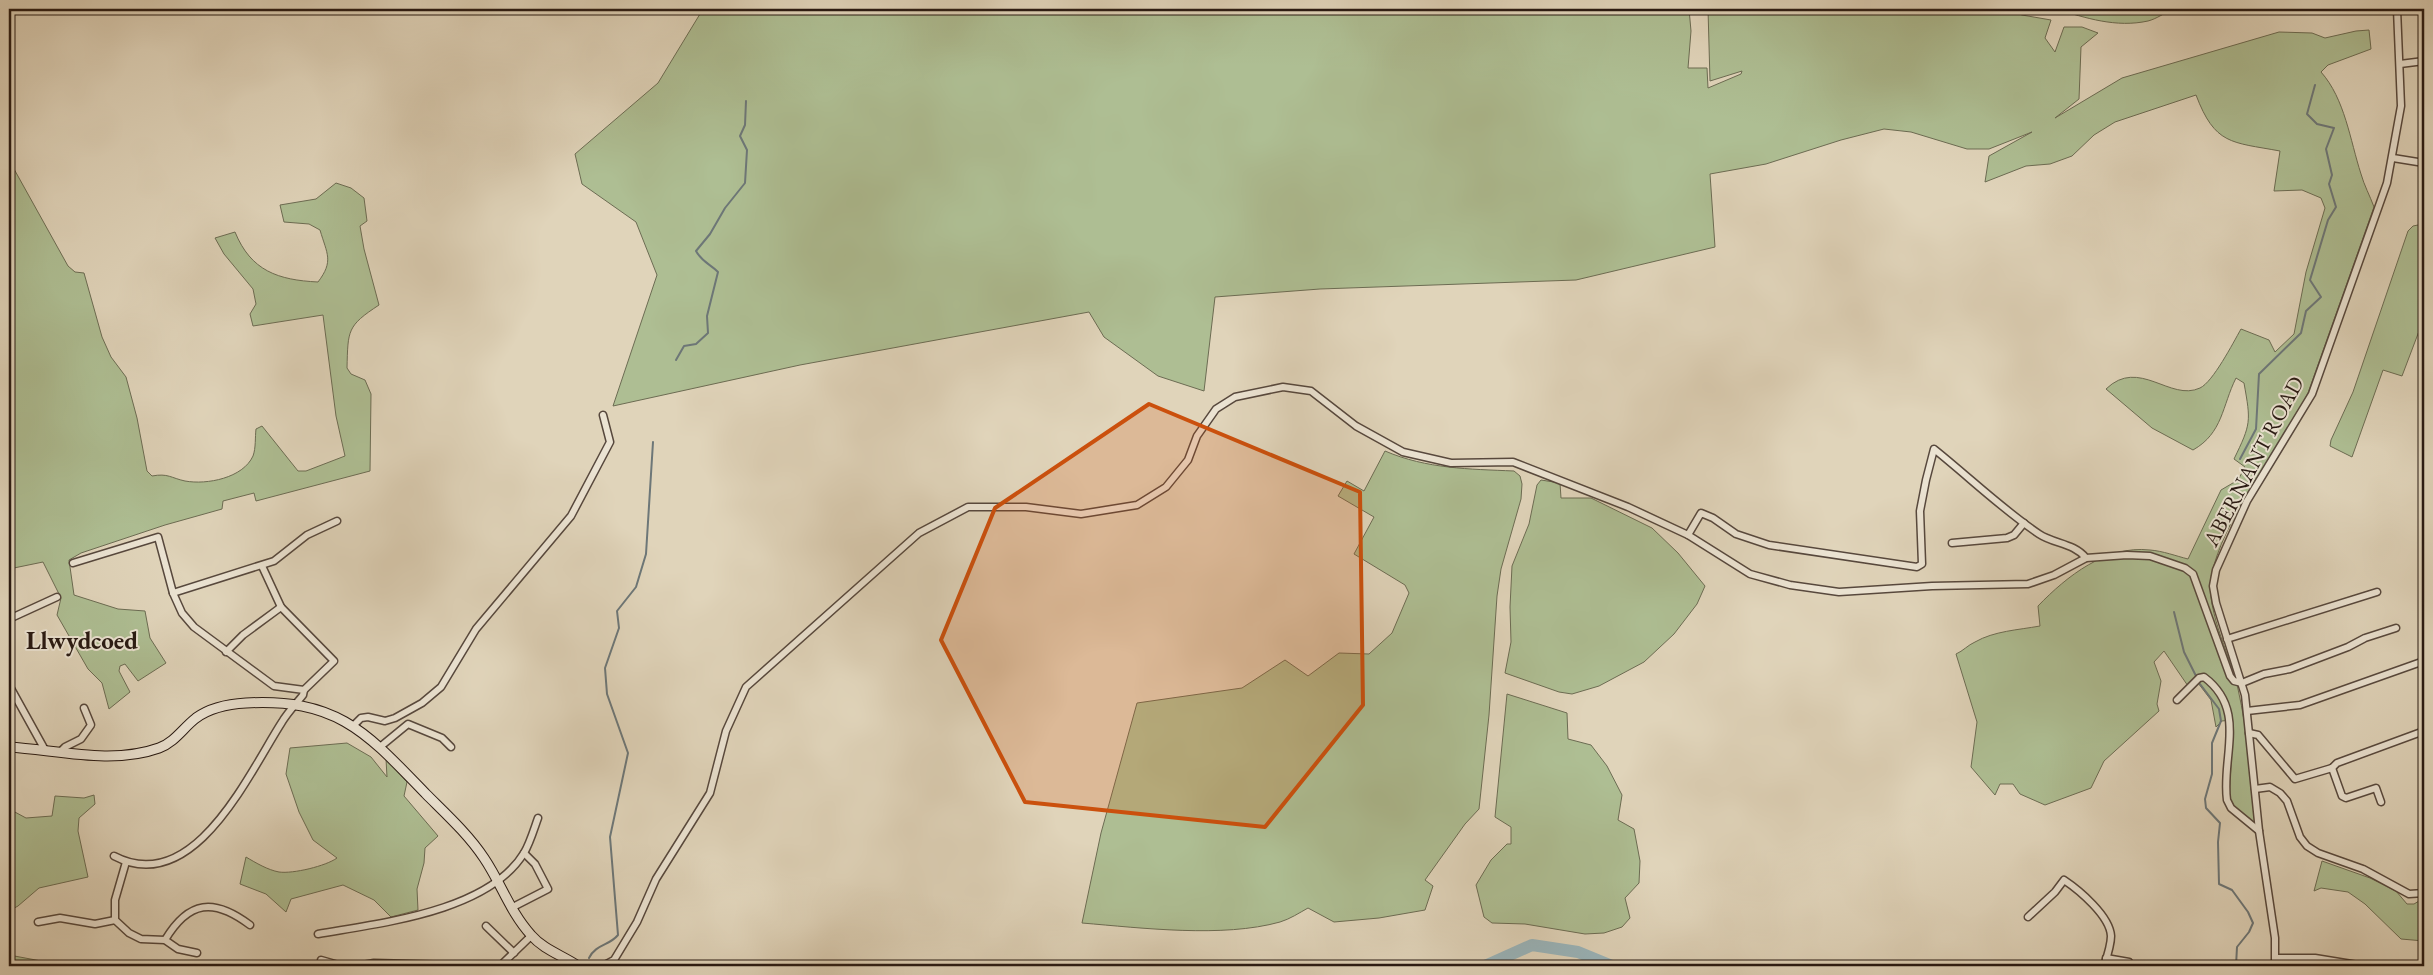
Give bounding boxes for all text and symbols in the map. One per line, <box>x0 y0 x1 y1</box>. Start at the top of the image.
street label: ABERNANT ROAD <box>2196 371 2311 552</box>
district label: Llwydcoed <box>26 624 138 657</box>

